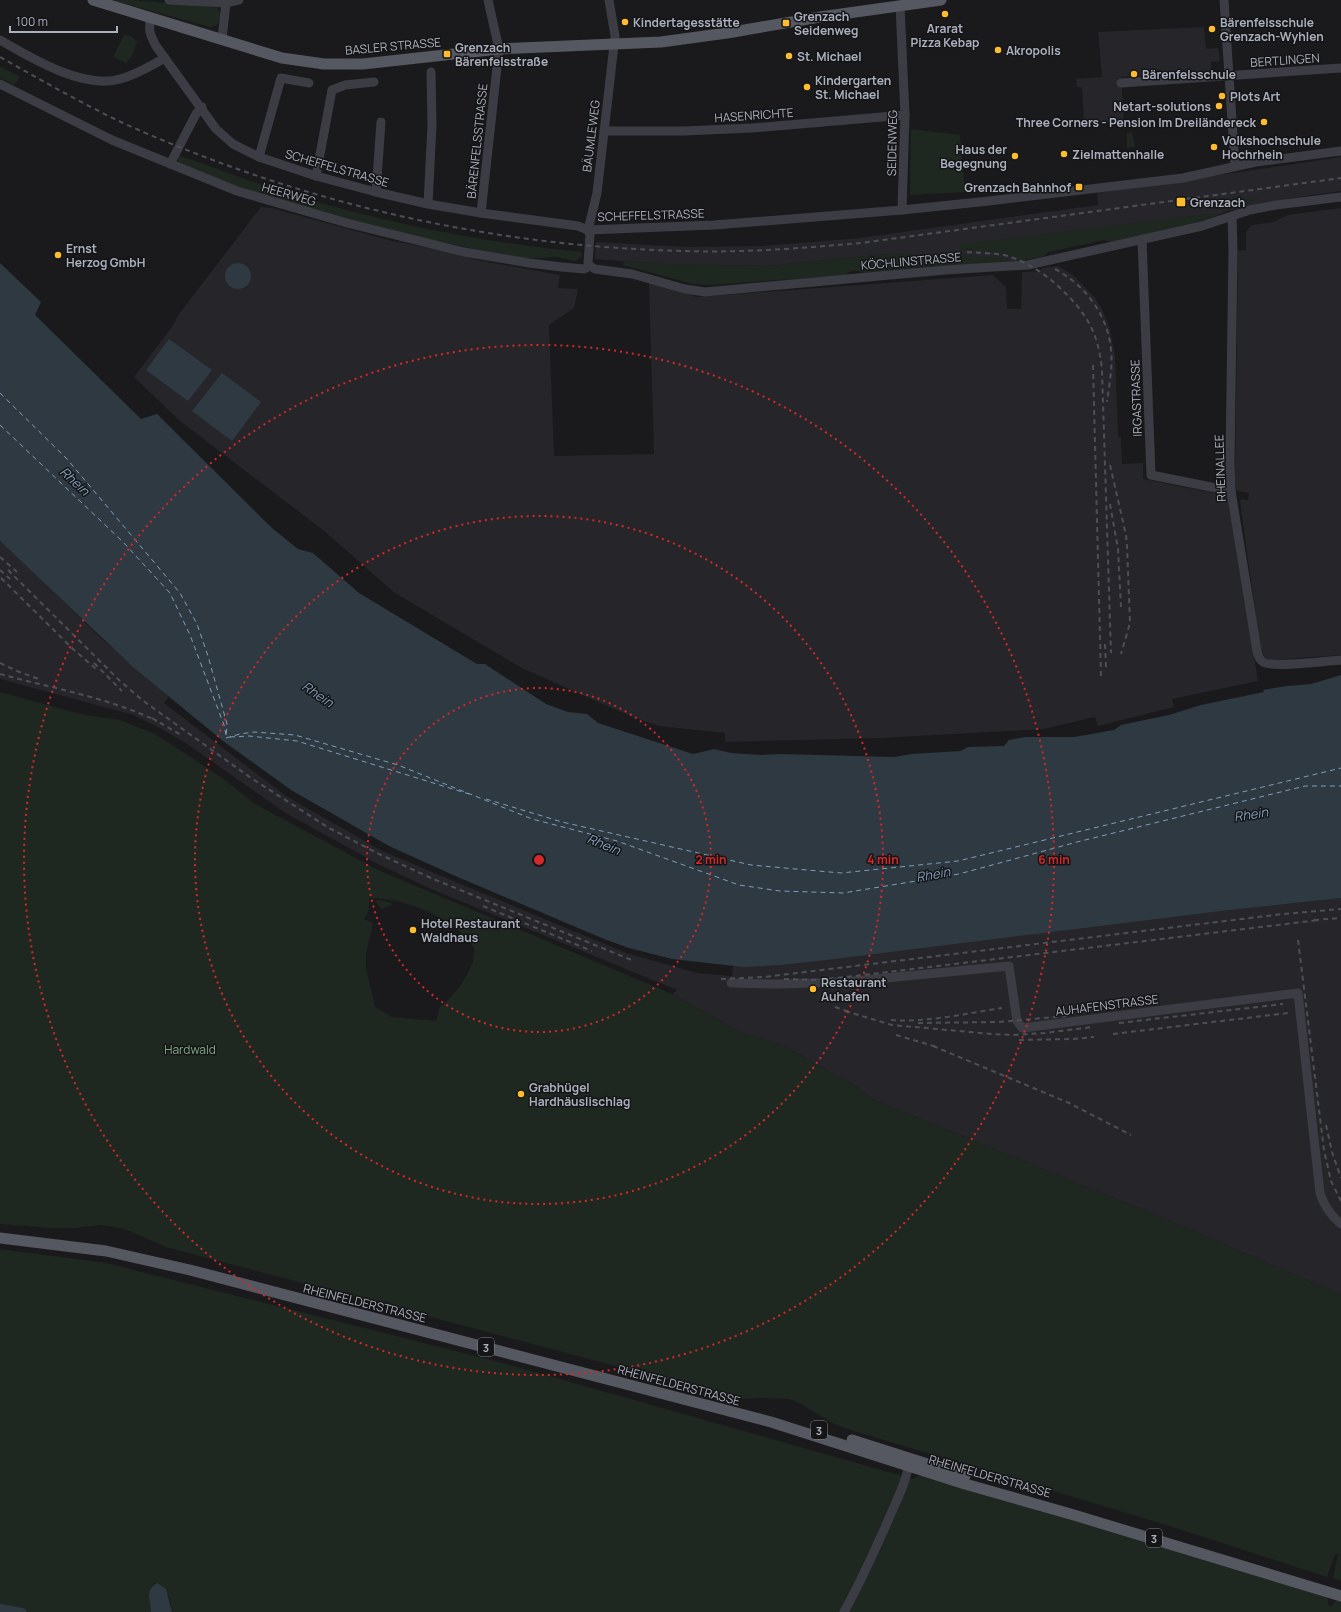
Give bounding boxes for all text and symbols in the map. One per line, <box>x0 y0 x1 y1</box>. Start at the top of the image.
scale bar <box>10 8 117 34</box>
place label: Grenzach Seidenweg <box>794 8 858 39</box>
marker: Ararat Pizza Kebap <box>940 9 950 19</box>
text: 100 m <box>16 13 48 30</box>
place label: Kindertagesstätte <box>633 14 740 31</box>
place label: Bärenfelsschule Grenzach-Wyhlen <box>1220 14 1324 45</box>
marker: Kindertagesstätte <box>620 17 630 27</box>
marker: Grenzach Seidenweg <box>781 18 791 28</box>
place label: Ararat Pizza Kebap <box>911 20 980 51</box>
marker: Bärenfelsschule Grenzach-Wyhlen <box>1207 24 1217 34</box>
street label: BASLER STRASSE <box>344 33 442 59</box>
place label: Grenzach Bärenfelsstraße <box>455 39 548 70</box>
place label: Akropolis <box>1006 42 1061 59</box>
marker: Akropolis <box>993 45 1003 55</box>
place label: St. Michael <box>797 48 862 65</box>
marker: Grenzach Bärenfelsstraße <box>442 49 452 59</box>
street label: BERTLINGEN <box>1250 49 1320 71</box>
marker: St. Michael <box>784 51 794 61</box>
place label: Bärenfelsschule <box>1142 66 1236 83</box>
marker: Bärenfelsschule <box>1129 69 1139 79</box>
place label: Kindergarten St. Michael <box>815 72 891 103</box>
marker: Kindergarten St. Michael <box>802 82 812 92</box>
street label: BÄRENFELSSTRASSE <box>463 83 492 199</box>
place label: Plots Art <box>1230 88 1281 105</box>
marker: Plots Art <box>1217 91 1227 101</box>
place label: Netart-solutions <box>1113 98 1211 115</box>
street label: BÄUMLEWEG <box>578 99 604 173</box>
marker: Netart-solutions <box>1214 101 1224 111</box>
street label: HASENRICHTE <box>714 104 794 126</box>
street label: SEIDENWEG <box>883 109 901 176</box>
place label: Three Corners - Pension Im Dreiländereck <box>1016 114 1257 131</box>
marker: Three Corners - Pension Im Dreiländereck <box>1259 117 1269 127</box>
place label: Volkshochschule Hochrhein <box>1222 132 1321 163</box>
place label: Haus der Begegnung <box>940 141 1007 172</box>
marker: Volkshochschule Hochrhein <box>1209 142 1219 152</box>
street label: SCHEFFELSTRASSE <box>283 145 391 191</box>
place label: Zielmattenhalle <box>1072 146 1164 163</box>
marker: Zielmattenhalle <box>1059 149 1069 159</box>
marker: Haus der Begegnung <box>1010 151 1020 161</box>
street label: HEERWEG <box>260 178 319 210</box>
place label: Grenzach Bahnhof <box>964 179 1071 196</box>
marker: Grenzach Bahnhof <box>1074 182 1084 192</box>
place label: Grenzach <box>1190 194 1245 211</box>
marker: Grenzach <box>1175 196 1187 208</box>
street label: SCHEFFELSTRASSE <box>597 205 705 225</box>
place label: Ernst Herzog GmbH <box>66 240 145 271</box>
street label: KÖCHLINSTRASSE <box>860 248 962 274</box>
marker: Ernst Herzog GmbH <box>53 250 63 260</box>
street label: IRGASTRASSE <box>1126 359 1146 437</box>
street label: RHEINALLEE <box>1210 434 1230 502</box>
water label: Rhein <box>56 463 95 500</box>
water label: Rhein <box>299 677 338 712</box>
water label: Rhein <box>1233 802 1271 826</box>
water label: Rhein <box>585 829 624 859</box>
text: 2 min <box>695 851 727 868</box>
text: 4 min <box>867 851 899 868</box>
text: 6 min <box>1038 851 1070 868</box>
centre of rings <box>532 853 546 867</box>
water label: Rhein <box>915 862 953 886</box>
place label: Hotel Restaurant Waldhaus <box>421 915 520 946</box>
marker: Hotel Restaurant Waldhaus <box>408 925 418 935</box>
place label: Restaurant Auhafen <box>821 974 887 1005</box>
marker: Restaurant Auhafen <box>808 984 818 994</box>
street label: AUHAFENSTRASSE <box>1054 990 1160 1020</box>
park label: Hardwald <box>164 1041 216 1058</box>
place label: Grabhügel Hardhäuslischlag <box>529 1079 630 1110</box>
marker: Grabhügel Hardhäuslischlag <box>516 1089 526 1099</box>
street label: RHEINFELDERSTRASSE <box>302 1279 429 1327</box>
road number: 3 <box>478 1338 494 1356</box>
street label: RHEINFELDERSTRASSE <box>616 1360 742 1410</box>
road number: 3 <box>811 1421 827 1439</box>
street label: RHEINFELDERSTRASSE <box>927 1450 1053 1502</box>
road number: 3 <box>1146 1529 1162 1547</box>

